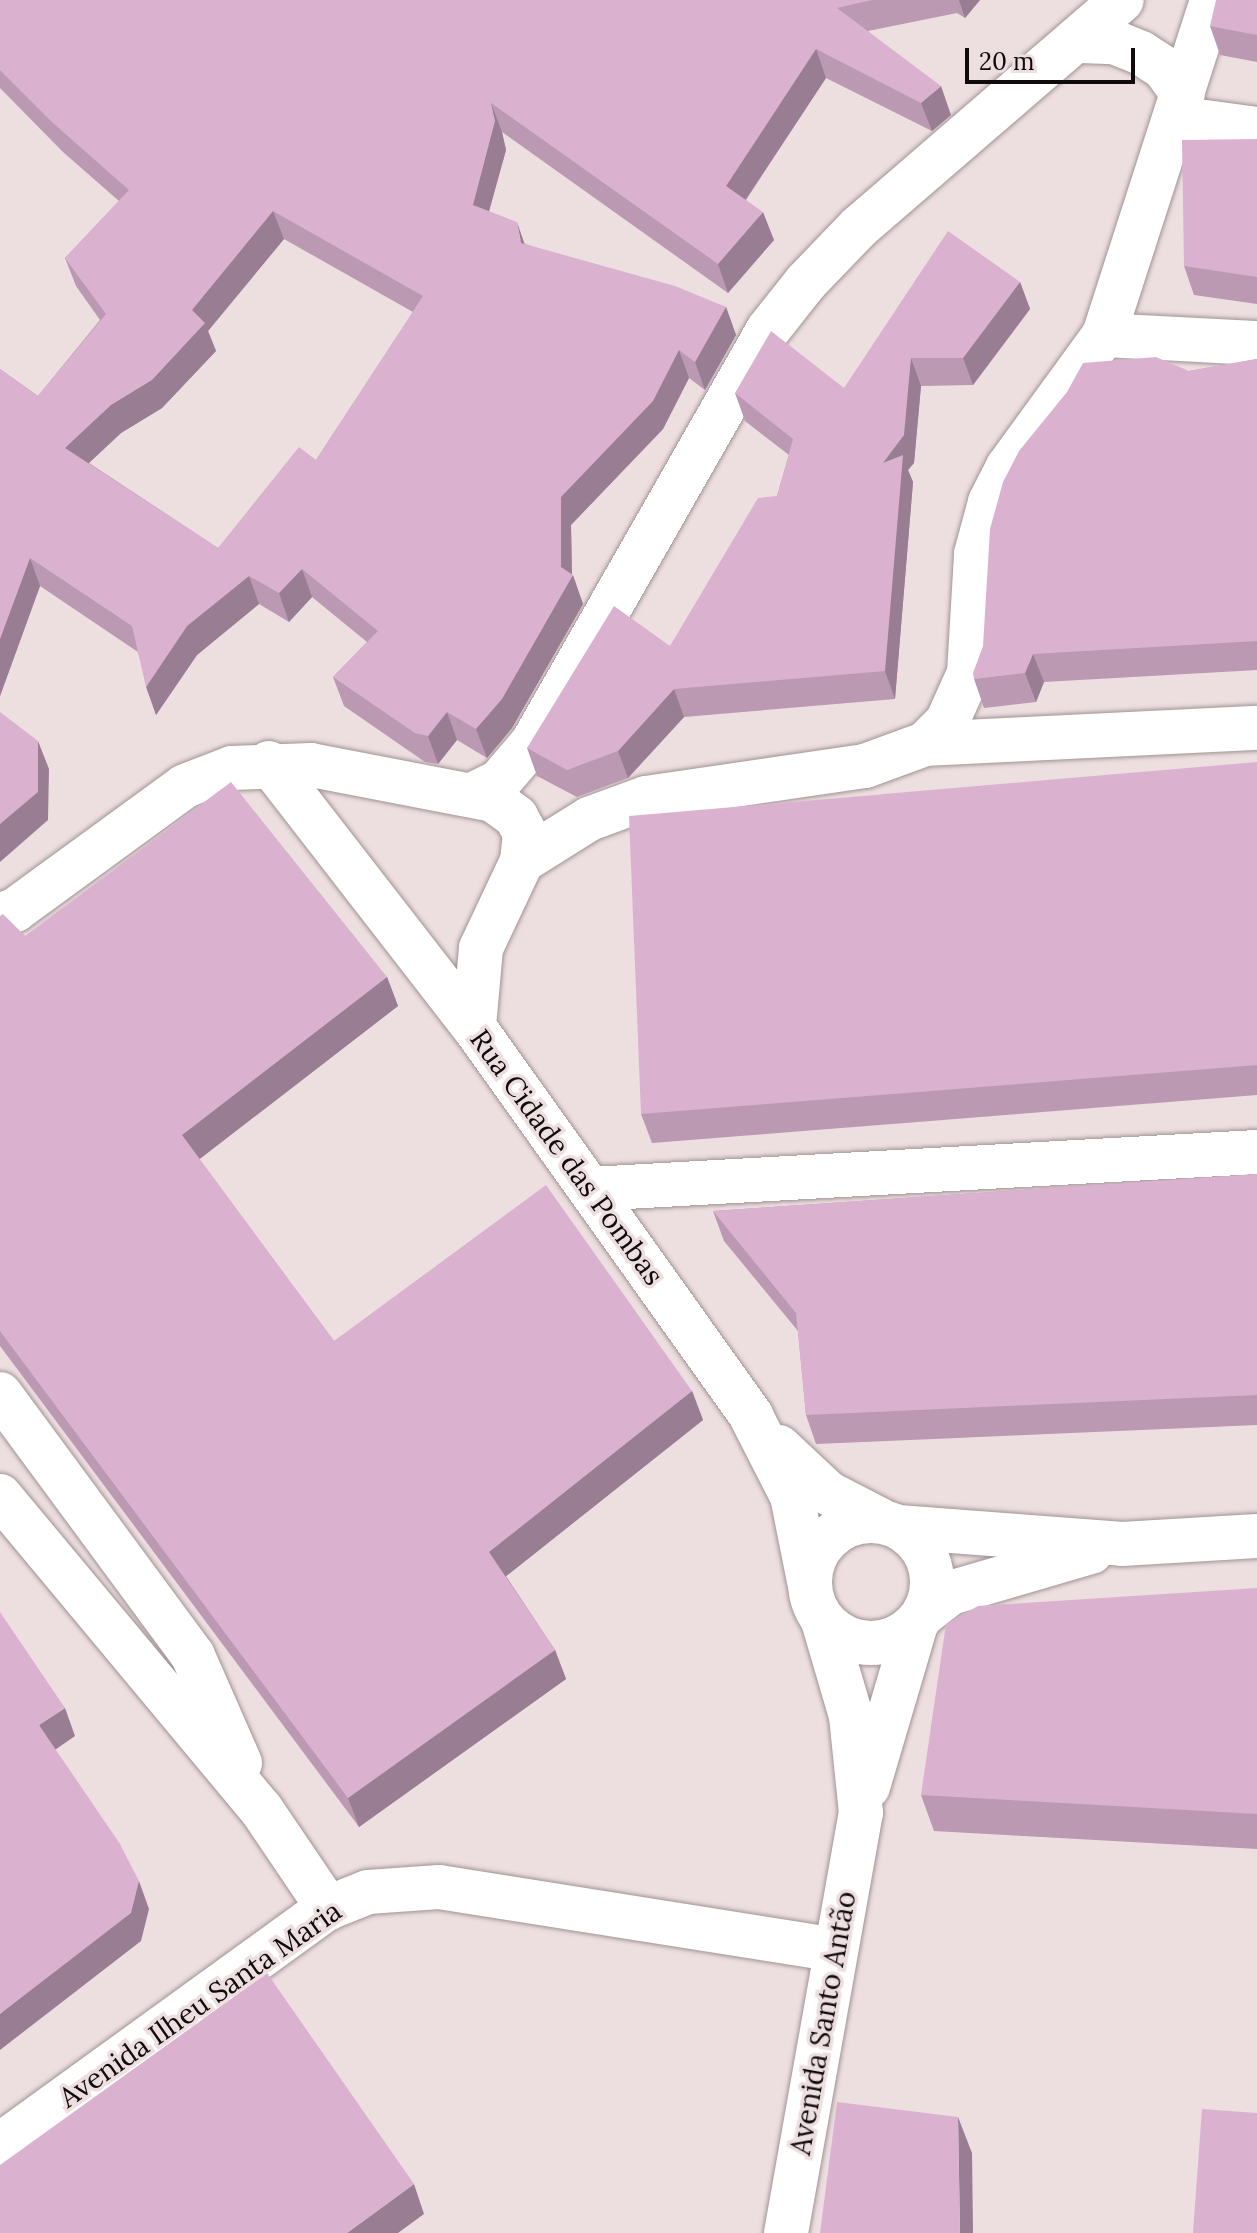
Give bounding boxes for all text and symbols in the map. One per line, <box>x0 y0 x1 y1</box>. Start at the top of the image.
scale bar <box>969 32 1139 82</box>
text: 20 m <box>979 46 1035 77</box>
street label: Rua Cidade das Pombas <box>463 1023 671 1291</box>
street label: Avenida Santo Antão <box>783 1889 863 2157</box>
street label: Avenida Ilheu Santa Maria <box>52 1894 348 2114</box>

